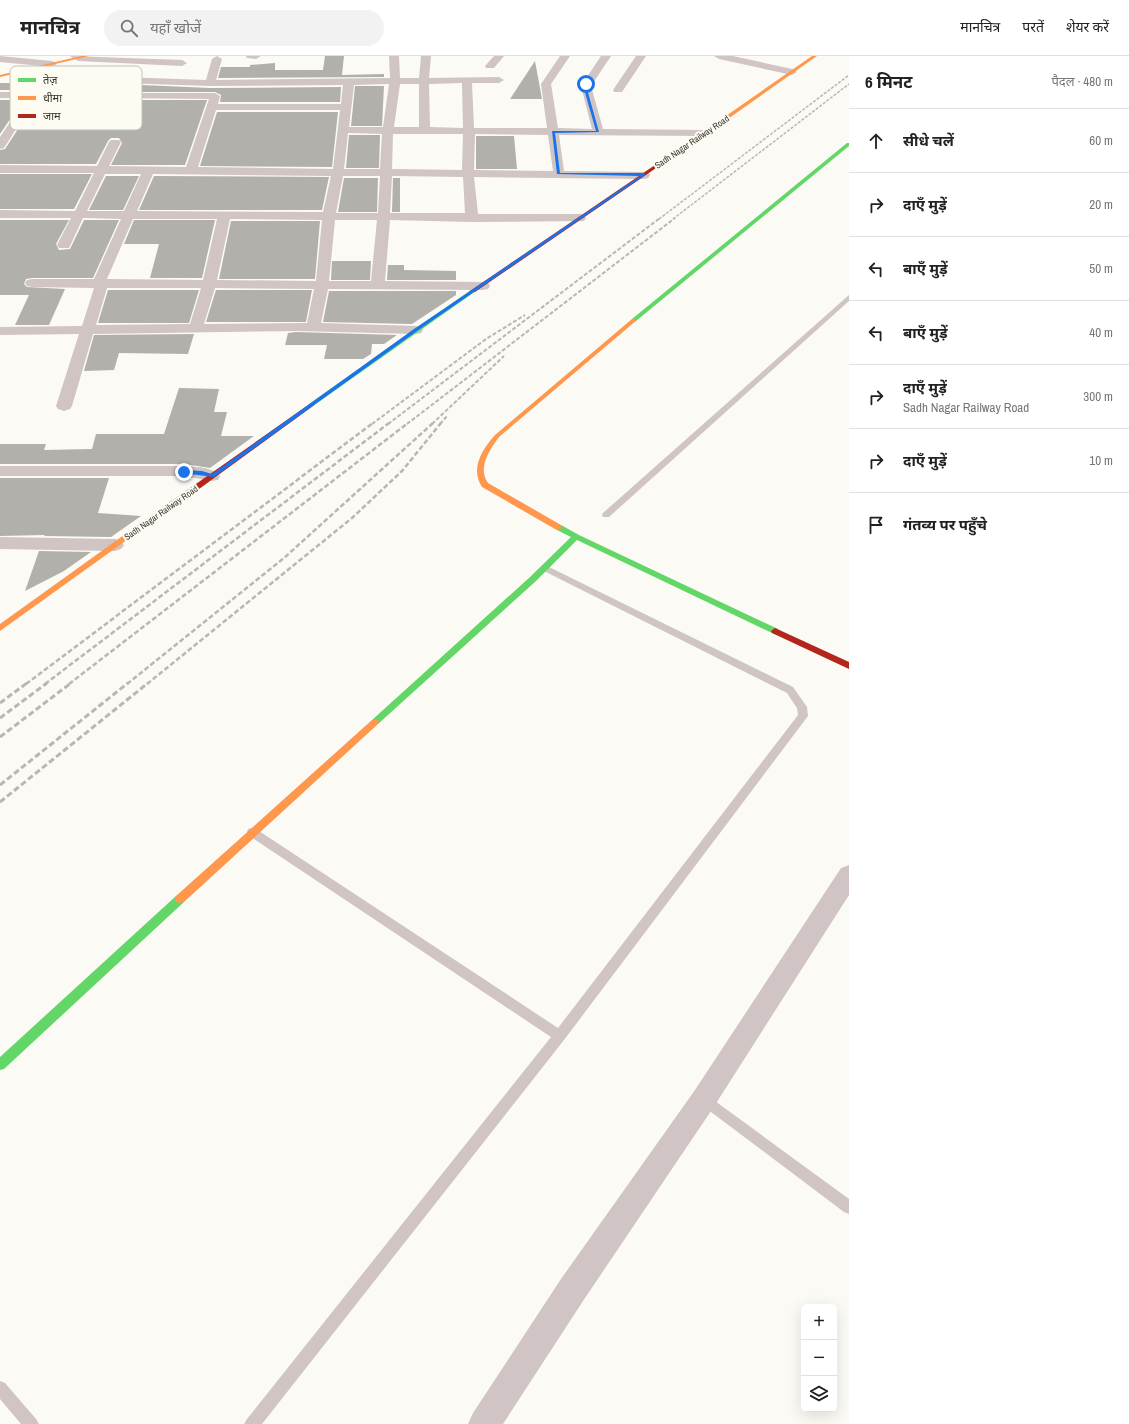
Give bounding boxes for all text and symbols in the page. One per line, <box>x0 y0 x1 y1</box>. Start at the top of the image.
search box <box>104 10 384 46</box>
text: मानचित्र <box>20 14 80 40</box>
icon: search <box>118 17 140 39</box>
text: यहाँ खोजें <box>150 17 201 38</box>
text: मानचित्र <box>960 18 1000 36</box>
text: परतें <box>1022 18 1044 36</box>
text: शेयर करें <box>1066 18 1109 36</box>
legend <box>10 66 142 130</box>
text: 6 मिनट <box>865 70 912 93</box>
text: तेज़ <box>43 73 58 87</box>
text: पैदल · 480 m <box>1051 73 1113 90</box>
route start <box>577 75 595 93</box>
text: धीमा <box>43 91 62 105</box>
text: जाम <box>43 109 61 123</box>
street label: Sadh Nagar Railway Road <box>652 113 732 171</box>
icon: ahead <box>865 130 887 152</box>
text: सीधे चलें <box>903 130 954 151</box>
text: 60 m <box>1089 132 1113 149</box>
icon: right <box>865 194 887 216</box>
text: दाएँ मुड़ें <box>903 194 947 215</box>
text: 20 m <box>1089 196 1113 213</box>
icon: left <box>865 258 887 280</box>
text: बाएँ मुड़ें <box>903 258 948 279</box>
text: 50 m <box>1089 260 1113 277</box>
icon: left <box>865 322 887 344</box>
text: बाएँ मुड़ें <box>903 322 948 343</box>
text: 40 m <box>1089 324 1113 341</box>
text: दाएँ मुड़ें <box>903 377 947 398</box>
icon: right <box>865 386 887 408</box>
text: 300 m <box>1083 388 1113 405</box>
text: Sadh Nagar Railway Road <box>903 399 1029 416</box>
icon: right <box>865 450 887 472</box>
text: दाएँ मुड़ें <box>903 450 947 471</box>
text: 10 m <box>1089 452 1113 469</box>
route end <box>175 463 193 481</box>
street label: Sadh Nagar Railway Road <box>122 483 200 543</box>
icon: arrive <box>865 514 887 536</box>
text: गंतव्य पर पहुँचे <box>903 514 987 535</box>
map controls <box>801 1304 837 1412</box>
button: + <box>801 1304 837 1340</box>
button: − <box>801 1340 837 1376</box>
button: layers <box>801 1376 837 1412</box>

